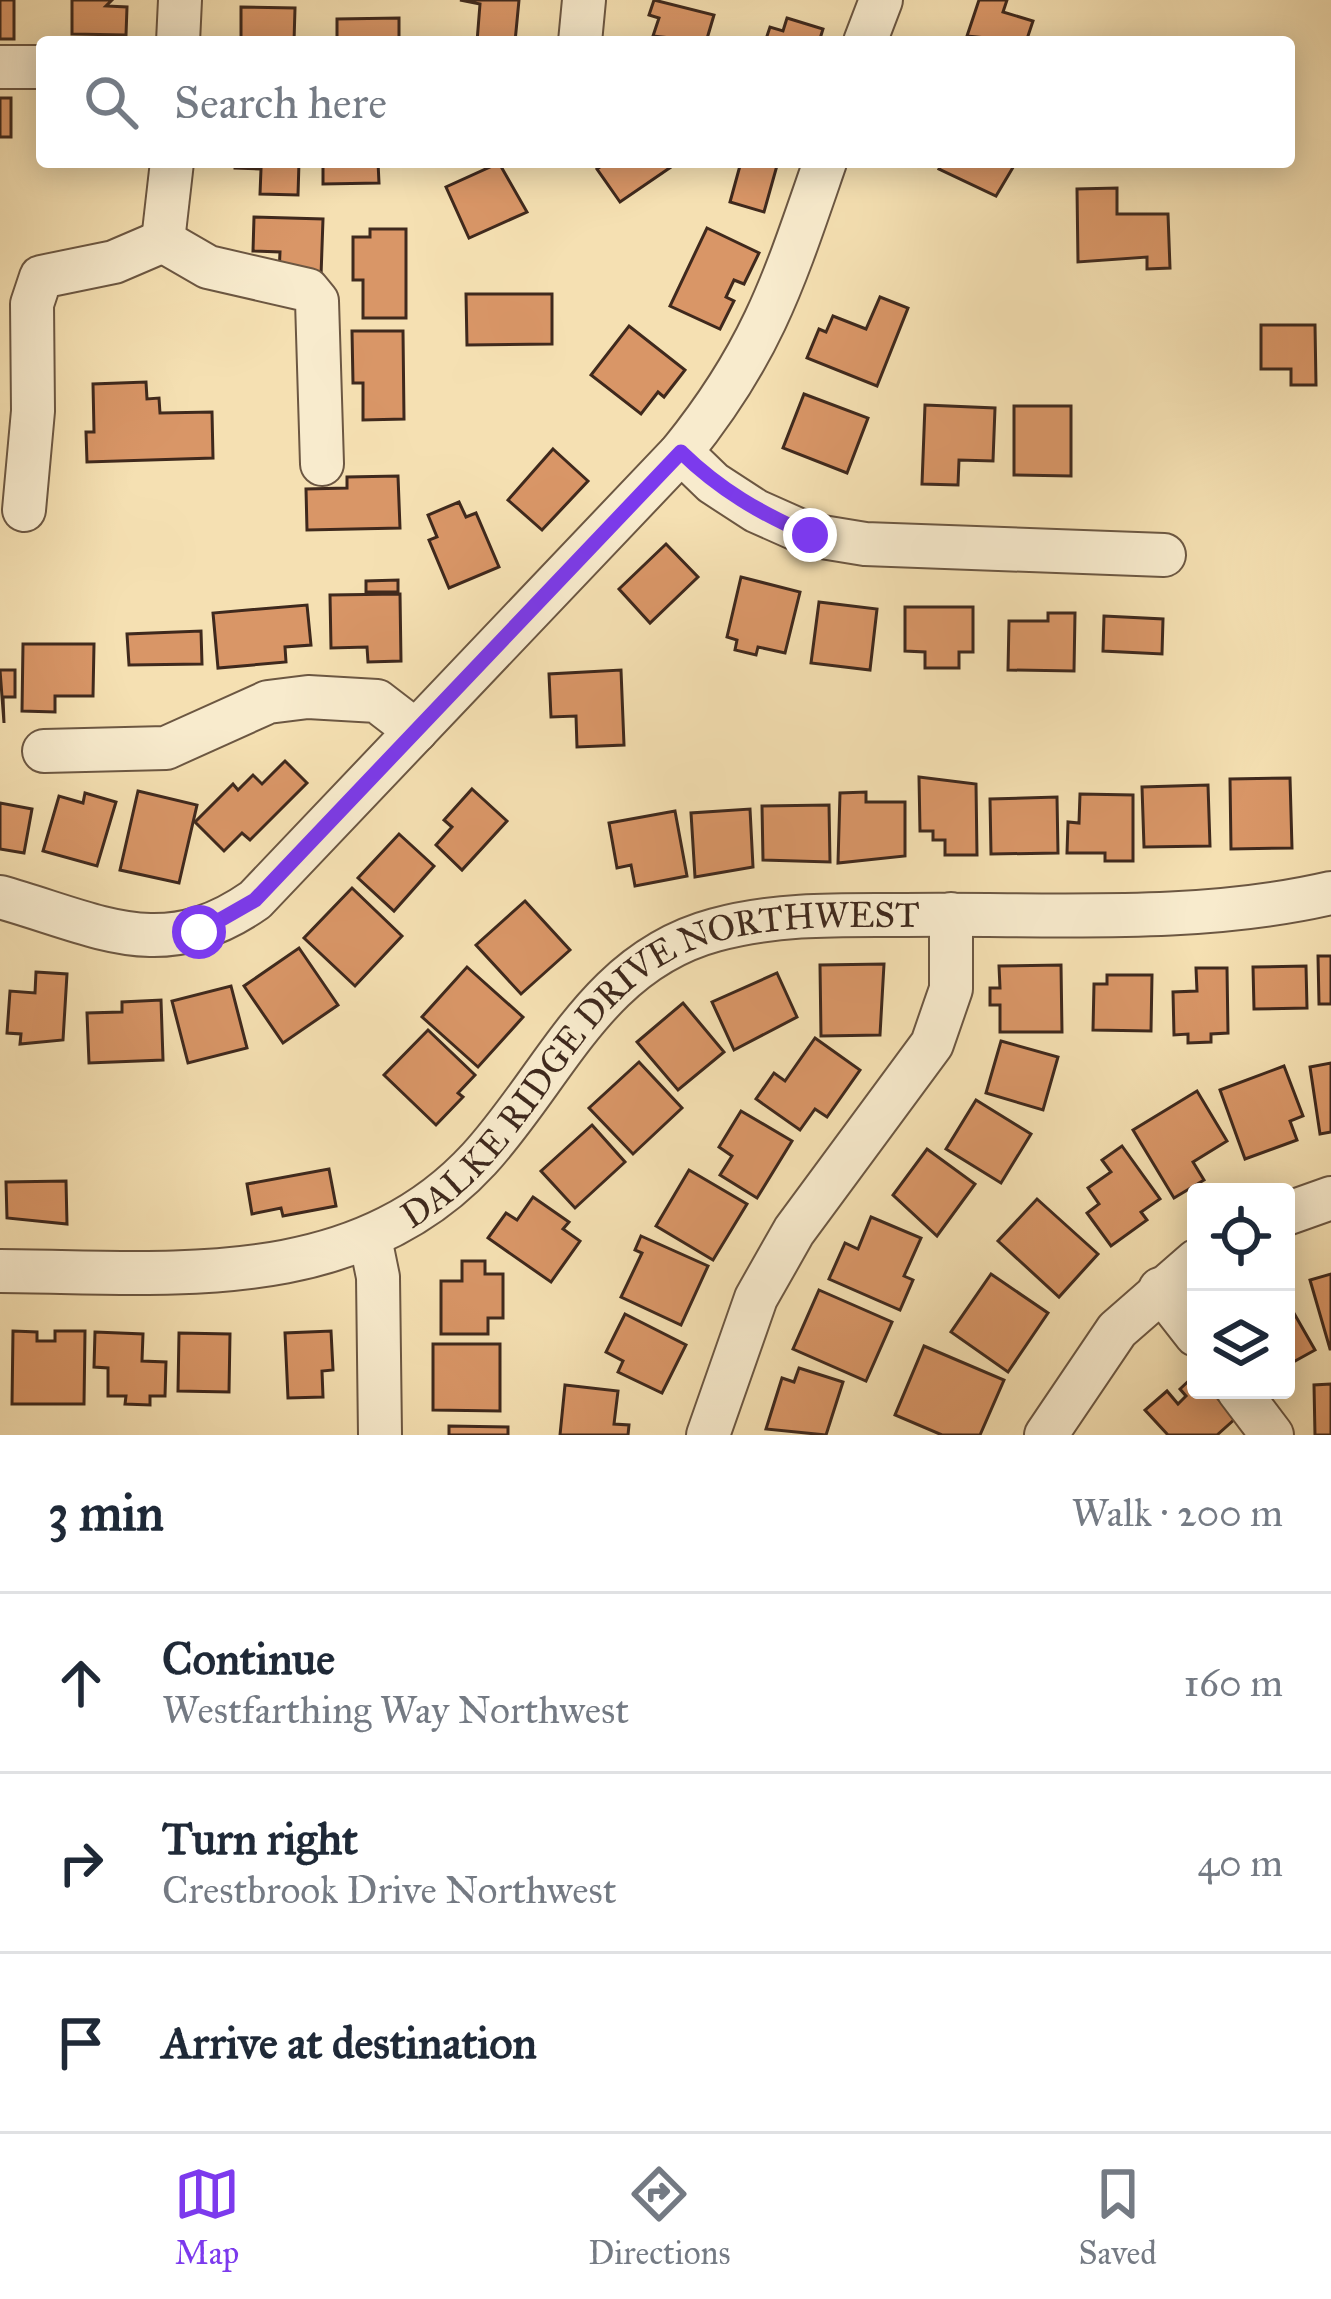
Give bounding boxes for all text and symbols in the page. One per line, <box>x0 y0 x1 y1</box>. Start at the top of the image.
search box <box>36 36 1295 168</box>
icon: search <box>78 69 144 135</box>
text: Search here <box>174 75 387 130</box>
route end <box>783 508 837 562</box>
street label: DALKE RIDGE DRIVE NORTHWEST <box>393 893 920 1238</box>
route start <box>172 905 226 959</box>
map controls <box>1187 1183 1295 1399</box>
button: locate <box>1187 1183 1295 1291</box>
button: layers <box>1187 1291 1295 1399</box>
text: 3 min <box>48 1482 164 1544</box>
text: Walk · 200 m <box>1072 1489 1283 1537</box>
text: Continue <box>162 1631 335 1686</box>
icon: ahead <box>48 1650 114 1716</box>
text: 160 m <box>1184 1659 1283 1707</box>
text: Westfarthing Way Northwest <box>162 1686 629 1734</box>
text: Turn right <box>162 1811 358 1866</box>
icon: right <box>48 1830 114 1896</box>
text: 40 m <box>1197 1839 1283 1887</box>
text: Crestbrook Drive Northwest <box>162 1866 617 1914</box>
icon: arrive <box>48 2010 114 2076</box>
text: Arrive at destination <box>162 2015 537 2070</box>
tab: Map <box>174 2161 240 2273</box>
tab: Directions <box>588 2161 730 2273</box>
tab: Saved <box>1079 2161 1157 2273</box>

